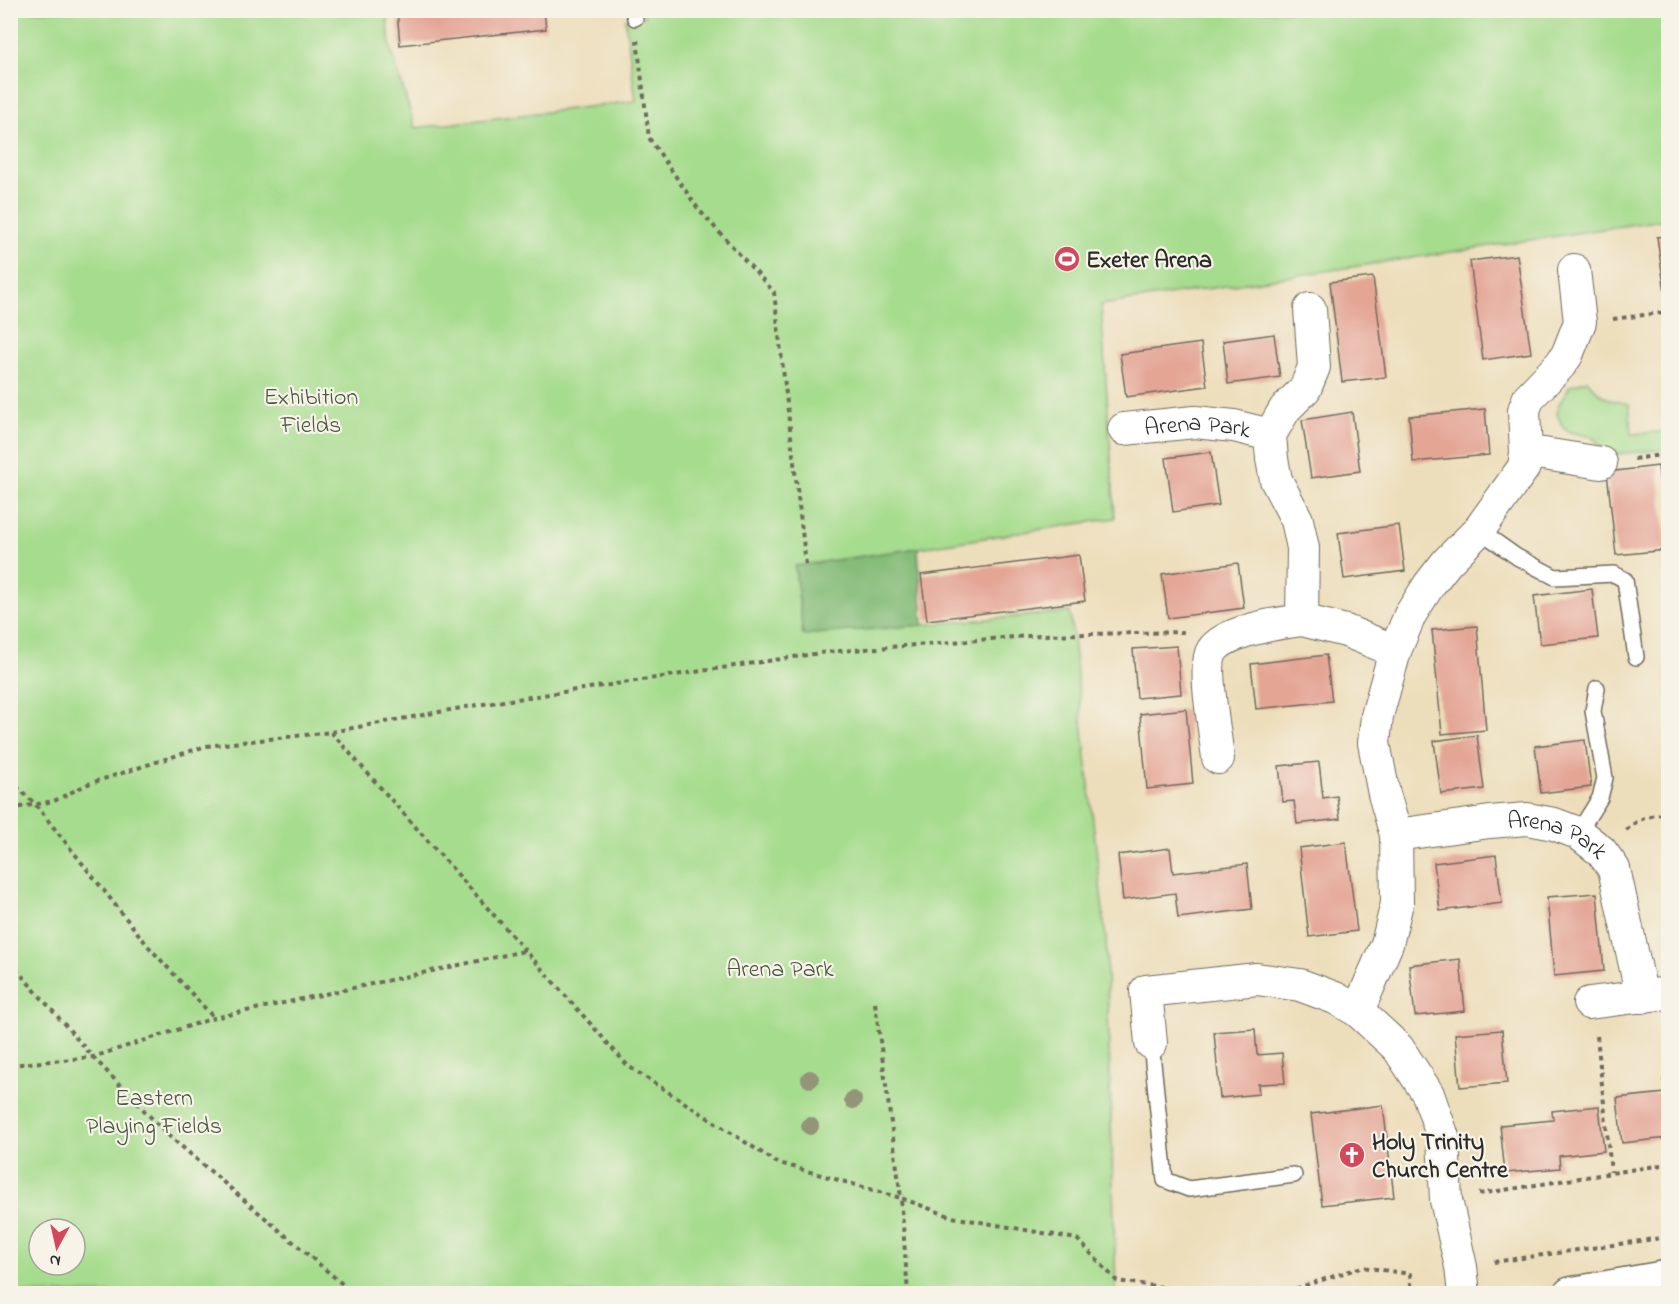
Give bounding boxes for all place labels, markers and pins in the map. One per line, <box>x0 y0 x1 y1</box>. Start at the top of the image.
sports icon: Exeter Arena <box>1052 244 1082 274</box>
place label: Exeter Arena <box>1086 244 1212 279</box>
place label: Holy Trinity Church Centre <box>1372 1126 1509 1189</box>
church icon: Holy Trinity Church Centre <box>1337 1140 1367 1170</box>

